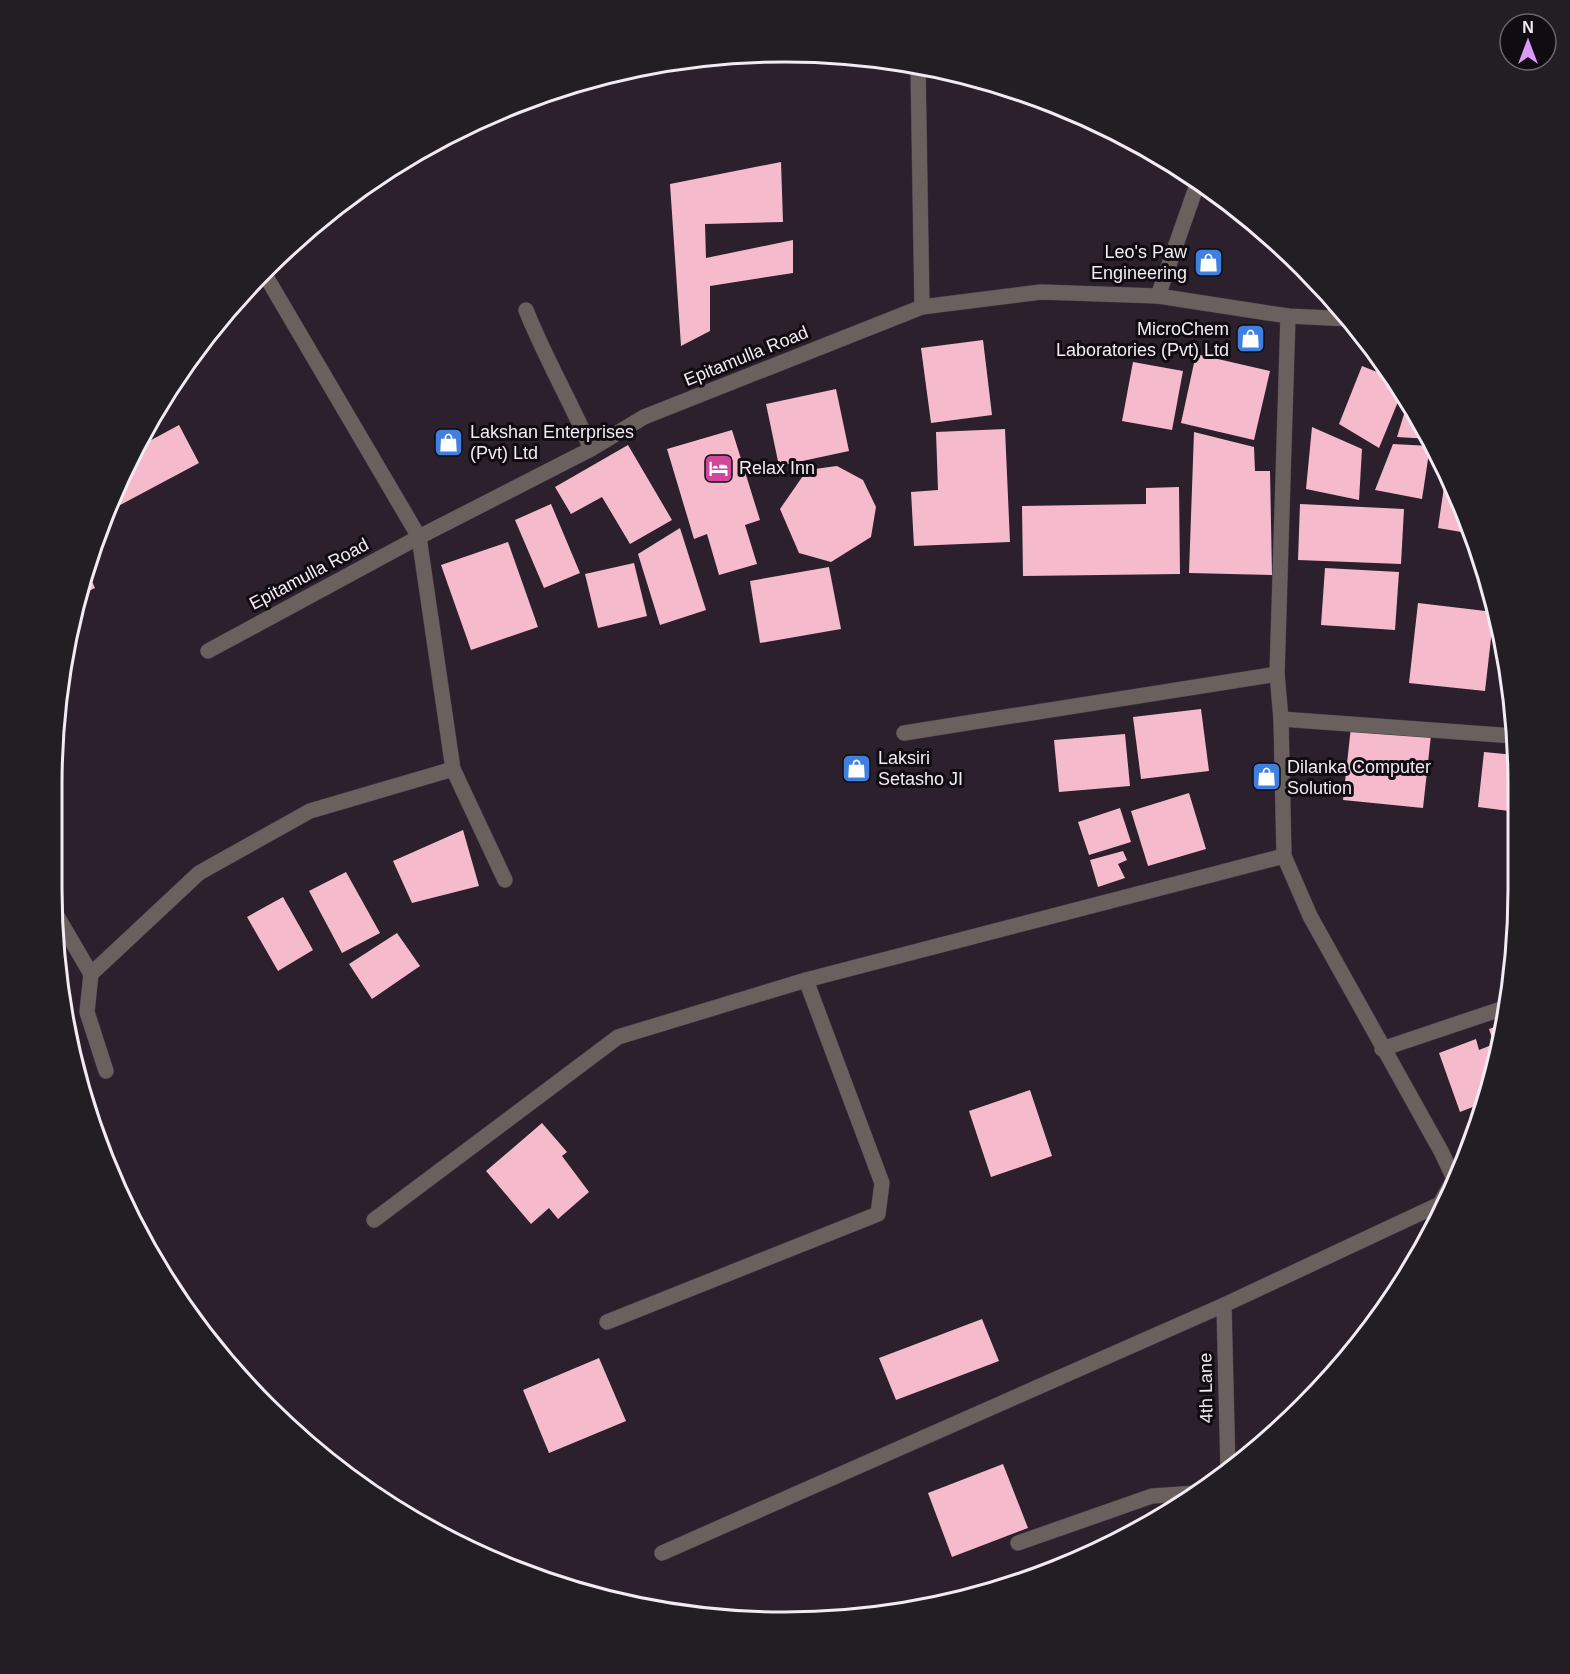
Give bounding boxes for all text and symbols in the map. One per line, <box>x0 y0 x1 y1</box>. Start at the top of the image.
north arrow <box>1498 12 1558 72</box>
text: N <box>1522 19 1534 36</box>
place label: Leo's Paw Engineering <box>1091 242 1188 283</box>
shop icon: Leo's Paw Engineering <box>1192 246 1224 278</box>
place label: MicroChem Laboratories (Pvt) Ltd <box>1056 319 1229 360</box>
street label: Epitamulla Road <box>681 322 811 390</box>
shop icon: MicroChem Laboratories (Pvt) Ltd <box>1234 323 1266 355</box>
place label: Lakshan Enterprises (Pvt) Ltd <box>470 422 634 463</box>
shop icon: Lakshan Enterprises (Pvt) Ltd <box>433 426 465 458</box>
hotel icon: Relax Inn <box>702 452 734 484</box>
place label: Relax Inn <box>739 458 815 478</box>
street label: Epitamulla Road <box>246 534 372 614</box>
place label: Laksiri Setasho JI <box>878 748 963 789</box>
shop icon: Laksiri Setasho JI <box>841 752 873 784</box>
place label: Dilanka Computer Solution <box>1287 757 1431 798</box>
shop icon: Dilanka Computer Solution <box>1250 761 1282 793</box>
street label: 4th Lane <box>1195 1353 1217 1423</box>

